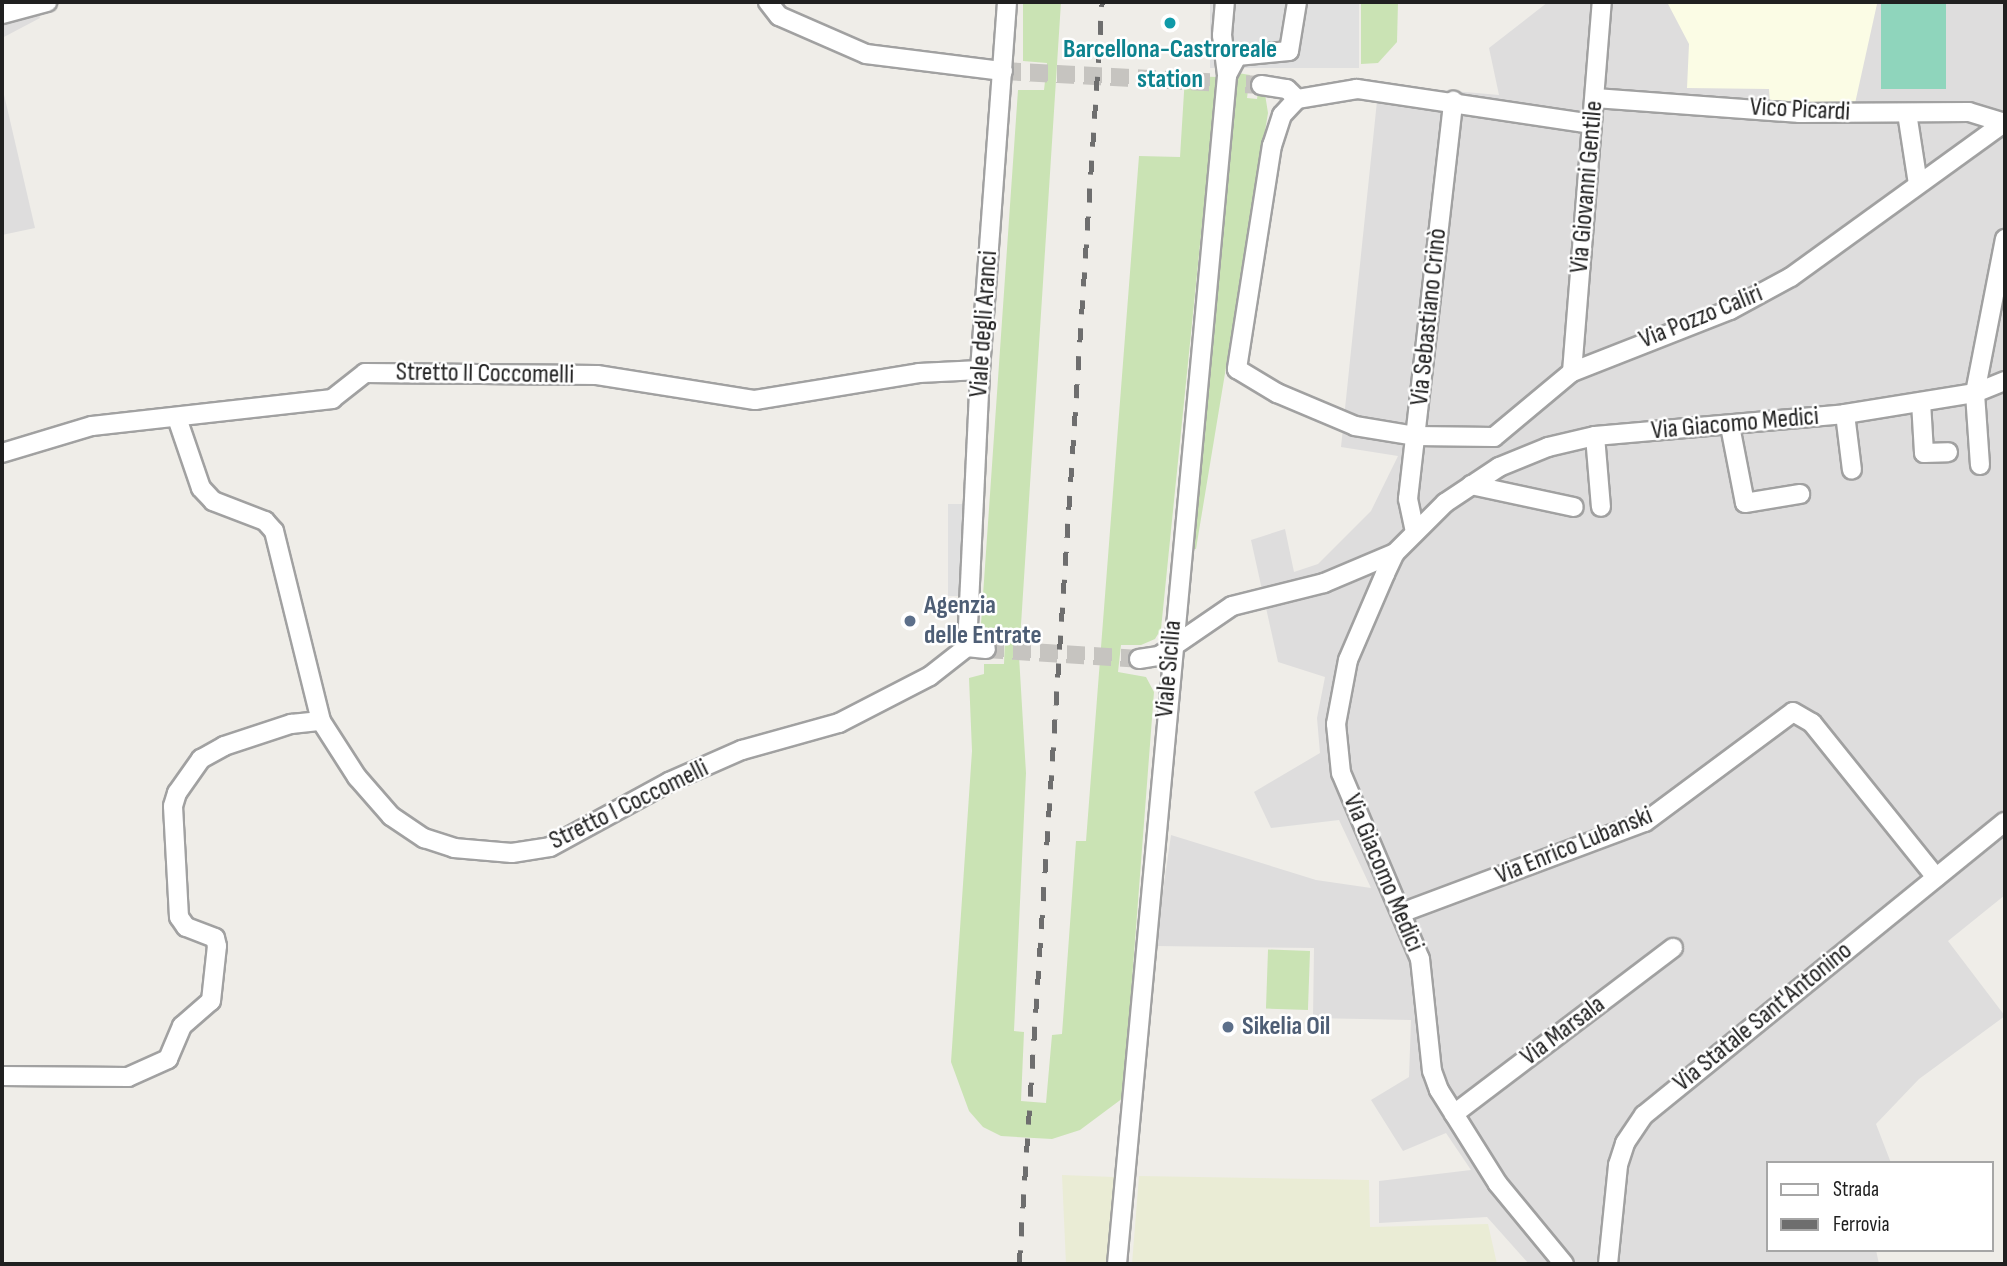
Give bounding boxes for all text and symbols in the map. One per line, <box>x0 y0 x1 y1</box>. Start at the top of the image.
marker: Barcellona-Castroreale station <box>1162 15 1178 31</box>
place label: Barcellona-Castroreale station <box>1063 34 1277 96</box>
street label: Vico Picardi <box>1749 92 1851 128</box>
street label: Via Giovanni Gentile <box>1564 100 1610 274</box>
street label: Via Sebastiano Crinò <box>1404 227 1454 407</box>
street label: Viale degli Aranci <box>963 250 1005 398</box>
street label: Via Pozzo Caliri <box>1635 278 1767 356</box>
street label: Stretto II Coccomelli <box>396 357 574 391</box>
street label: Via Giacomo Medici <box>1650 401 1820 447</box>
place label: Agenzia delle Entrate <box>924 590 1042 652</box>
marker: Agenzia delle Entrate <box>902 613 918 629</box>
street label: Viale Sicilia <box>1149 619 1189 719</box>
street label: Stretto I Coccomelli <box>544 753 714 857</box>
street label: Via Giacomo Medici <box>1336 790 1430 956</box>
street label: Via Enrico Lubanski <box>1491 800 1657 892</box>
street label: Via Statale Sant'Antonino <box>1667 935 1859 1099</box>
street label: Via Marsala <box>1515 989 1611 1073</box>
place label: Sikelia Oil <box>1242 1011 1330 1043</box>
marker: Sikelia Oil <box>1220 1019 1236 1035</box>
legend <box>1766 1161 1993 1252</box>
text: Strada <box>1833 1177 1879 1202</box>
text: Ferrovia <box>1833 1212 1890 1237</box>

